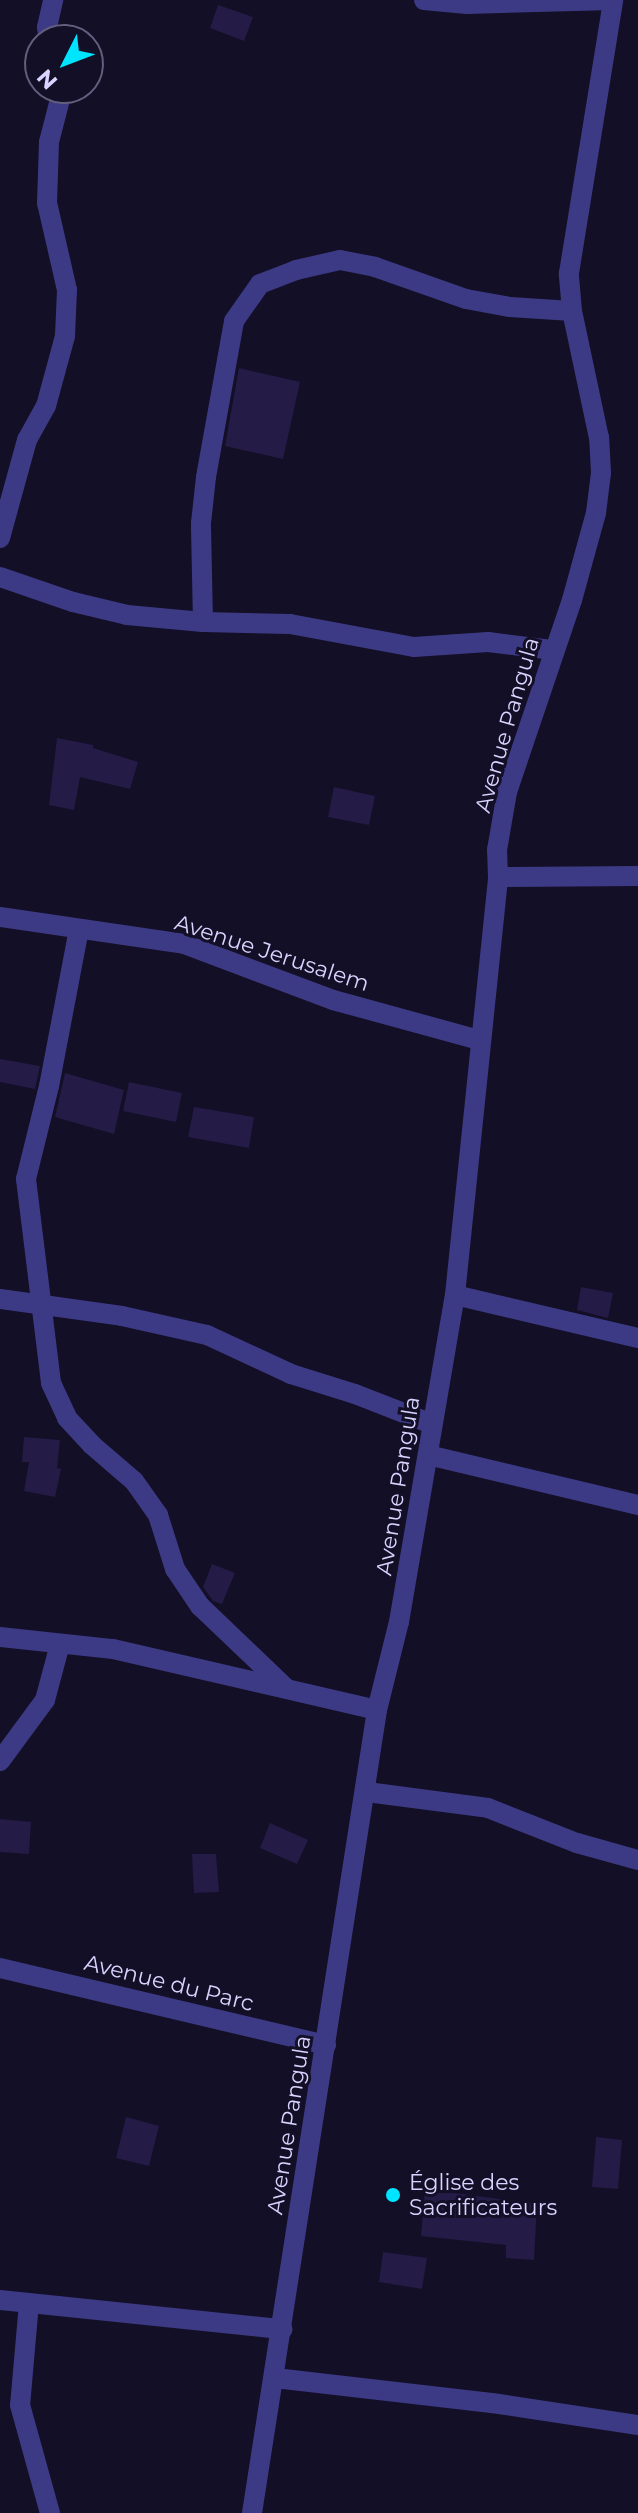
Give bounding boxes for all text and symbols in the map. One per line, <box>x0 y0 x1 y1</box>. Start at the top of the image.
north arrow <box>24 24 104 104</box>
text: N <box>31 63 63 95</box>
street label: Avenue Pangula <box>469 634 545 816</box>
street label: Avenue Jerusalem <box>171 909 373 997</box>
street label: Avenue Pangula <box>371 1395 425 1577</box>
street label: Avenue du Parc <box>82 1949 256 2017</box>
street label: Avenue Pangula <box>262 2034 316 2216</box>
place label: Église des Sacrificateurs <box>409 2169 557 2220</box>
marker: Église des Sacrificateurs <box>384 2186 402 2204</box>

